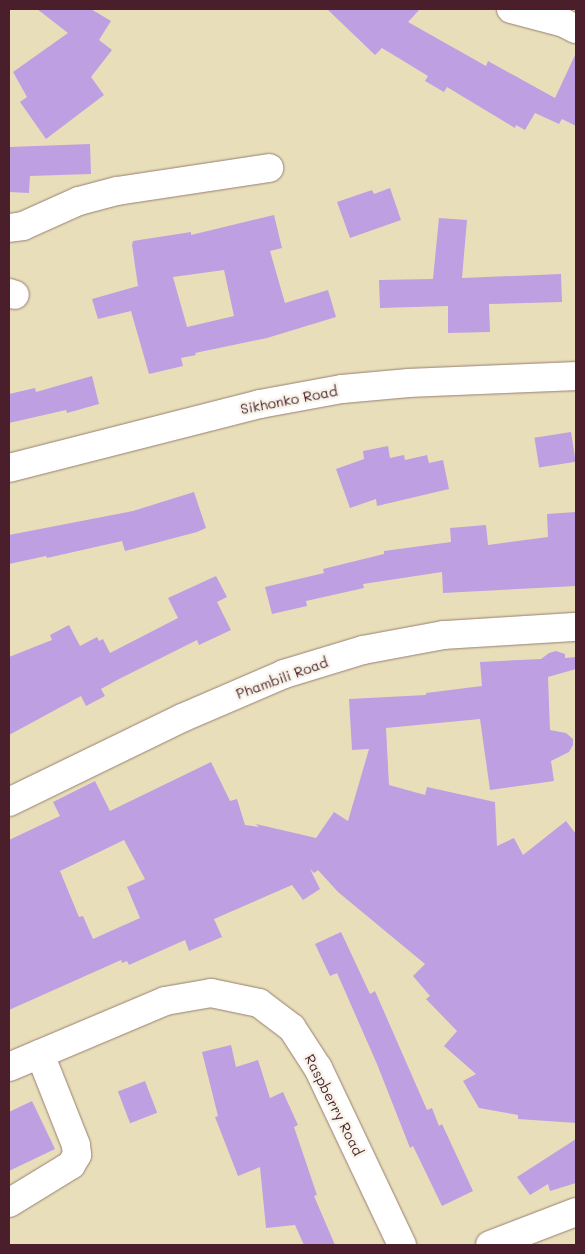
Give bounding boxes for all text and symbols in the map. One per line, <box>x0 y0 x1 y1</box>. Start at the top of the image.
street label: Sikhonko Road <box>239 382 339 418</box>
street label: Phambili Road <box>234 654 330 702</box>
street label: Raspberry Road <box>301 1052 367 1158</box>

